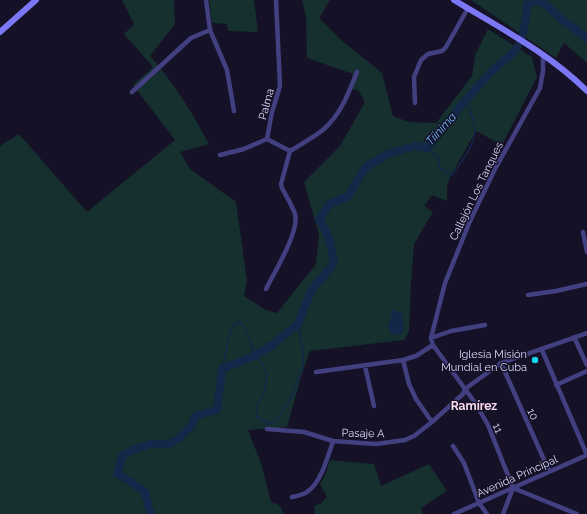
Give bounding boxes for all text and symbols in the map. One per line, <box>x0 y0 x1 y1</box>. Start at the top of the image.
street label: Palma <box>256 87 277 121</box>
water label: Tíinima <box>423 110 459 148</box>
street label: Callejón Los Tanques <box>447 140 506 243</box>
place label: Iglesia Misión Mundial en Cuba <box>441 348 527 374</box>
marker: Iglesia Misión Mundial en Cuba <box>530 355 540 365</box>
district label: Ramírez <box>451 399 497 413</box>
street label: 10 <box>524 406 541 422</box>
street label: 11 <box>490 421 506 435</box>
street label: Pasaje A <box>341 427 385 440</box>
street label: Avenida Principal <box>475 453 560 500</box>

